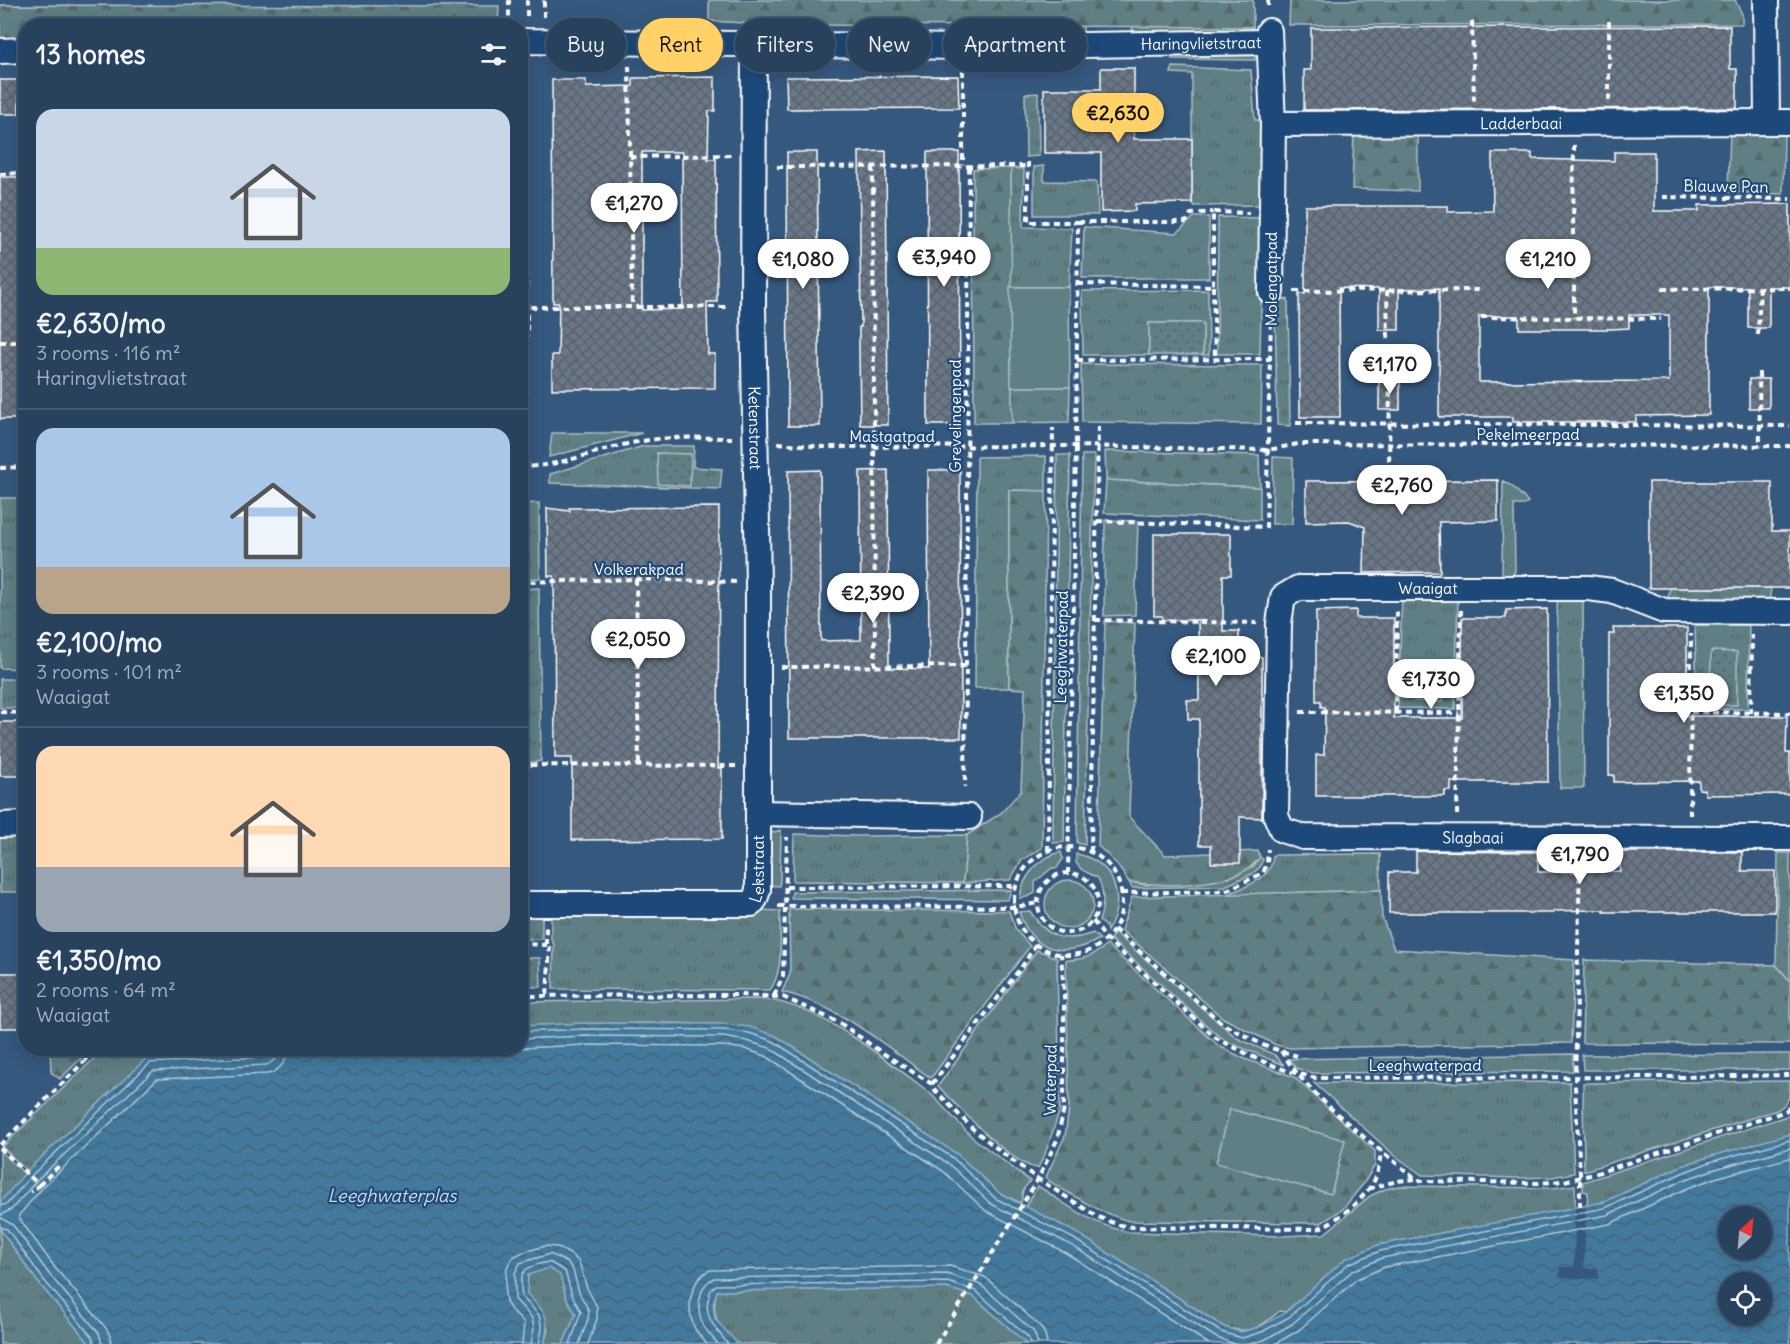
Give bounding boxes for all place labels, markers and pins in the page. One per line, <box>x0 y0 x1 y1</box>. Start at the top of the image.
pin: €2,630 <box>1069 93 1167 144</box>
pin: €1,270 <box>585 183 683 234</box>
pin: €3,940 <box>895 237 993 288</box>
pin: €1,080 <box>754 239 852 290</box>
pin: €1,210 <box>1499 239 1597 290</box>
pin: €1,170 <box>1341 344 1439 395</box>
pin: €2,760 <box>1353 465 1451 516</box>
pin: €2,390 <box>824 573 922 624</box>
pin: €2,050 <box>589 619 687 670</box>
pin: €2,100 <box>1167 636 1265 687</box>
pin: €1,730 <box>1382 659 1480 710</box>
pin: €1,350 <box>1635 673 1733 724</box>
pin: €1,790 <box>1531 834 1629 885</box>

